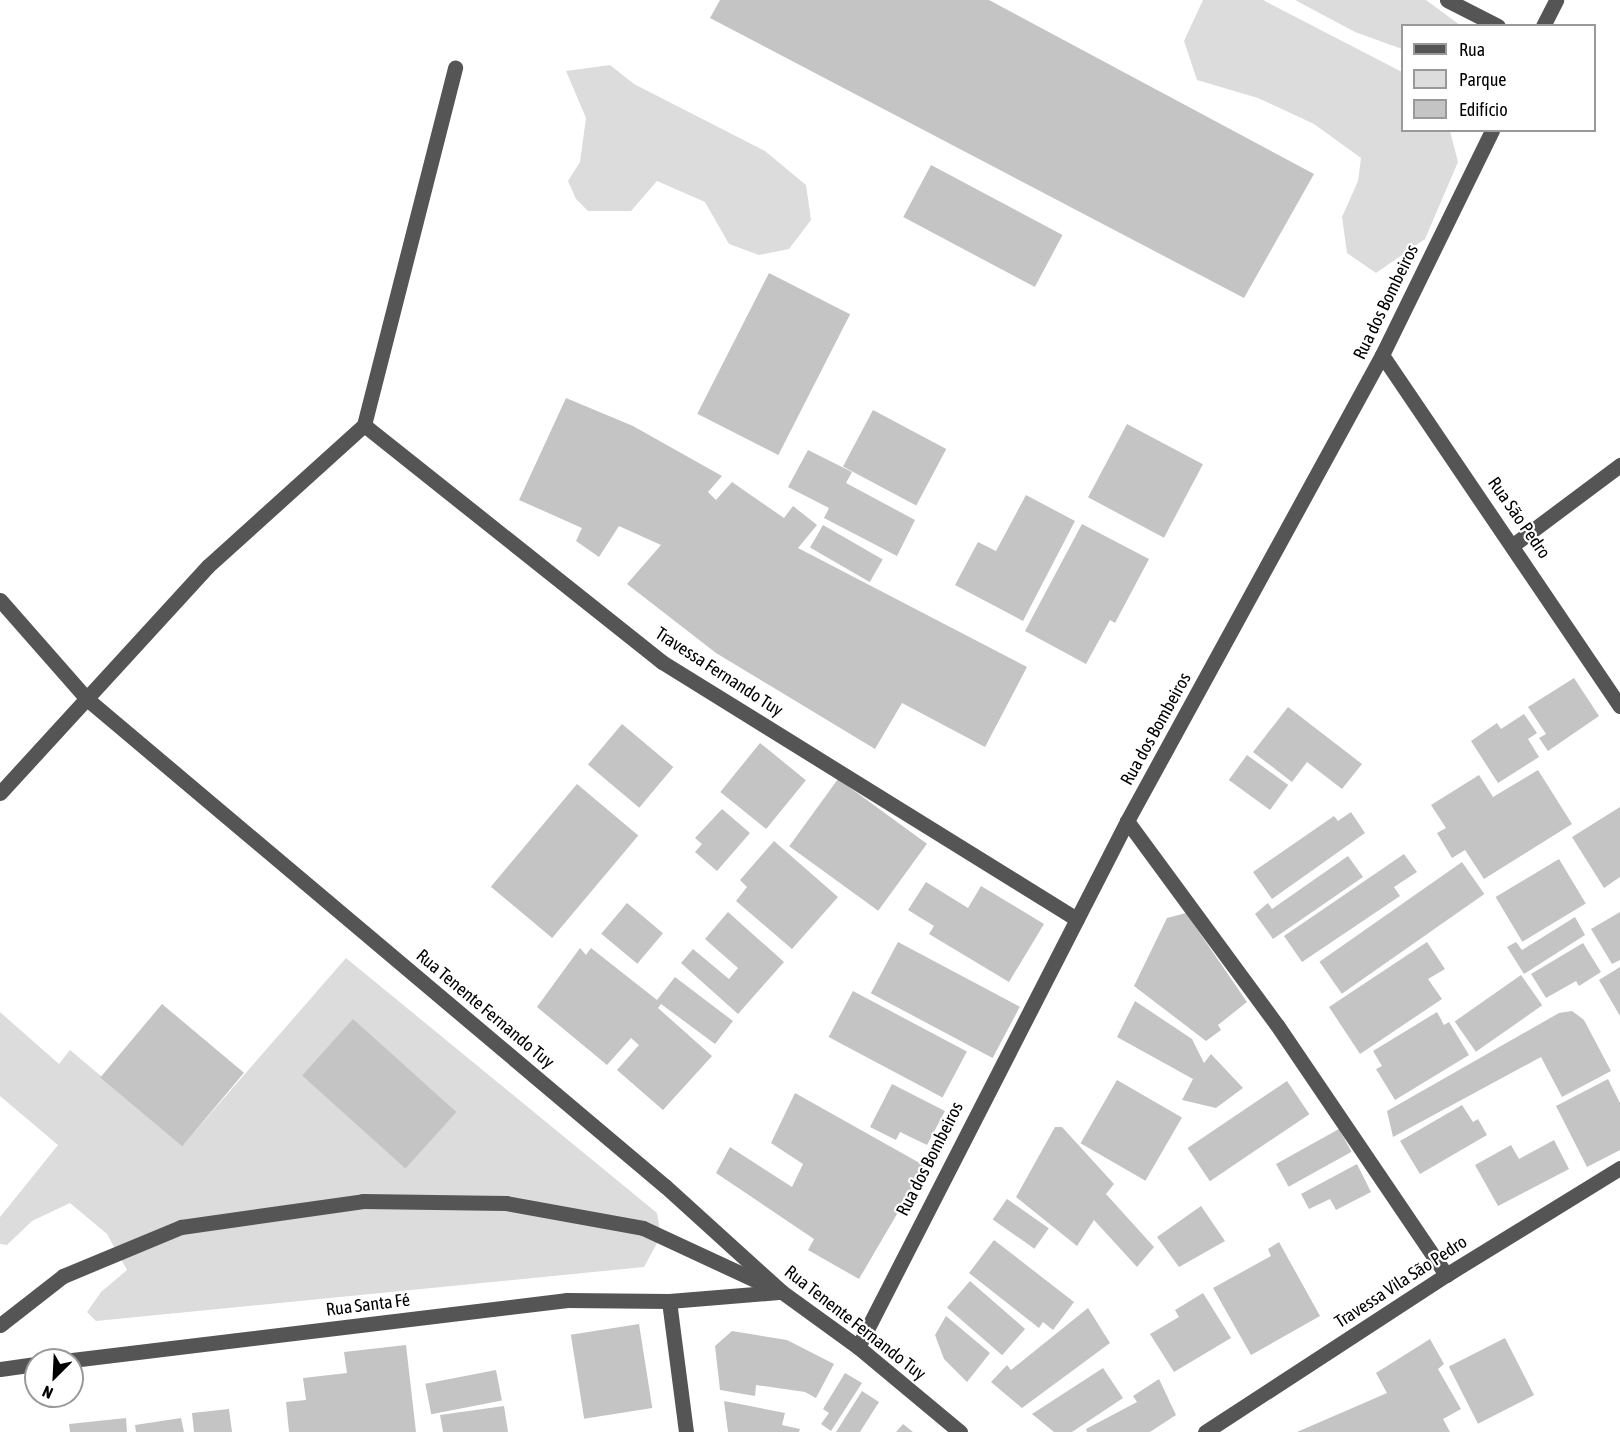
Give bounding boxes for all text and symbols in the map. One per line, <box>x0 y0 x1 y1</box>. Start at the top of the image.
legend <box>1401 24 1596 132</box>
text: Rua <box>1459 39 1485 60</box>
text: Parque <box>1459 69 1507 90</box>
text: Edifício <box>1459 99 1508 120</box>
street label: Rua dos Bombeiros <box>1349 241 1423 363</box>
street label: Rua São Pedro <box>1483 473 1555 563</box>
street label: Travessa Fernando Tuy <box>651 623 787 721</box>
street label: Rua dos Bombeiros <box>1116 669 1196 789</box>
street label: Rua Tenente Fernando Tuy <box>412 945 558 1073</box>
street label: Rua dos Bombeiros <box>892 1098 968 1220</box>
street label: Travessa Vila São Pedro <box>1331 1231 1471 1333</box>
street label: Rua Tenente Fernando Tuy <box>780 1261 930 1385</box>
street label: Rua Santa Fé <box>325 1289 411 1321</box>
north arrow <box>24 1348 84 1408</box>
text: N <box>40 1382 55 1403</box>

